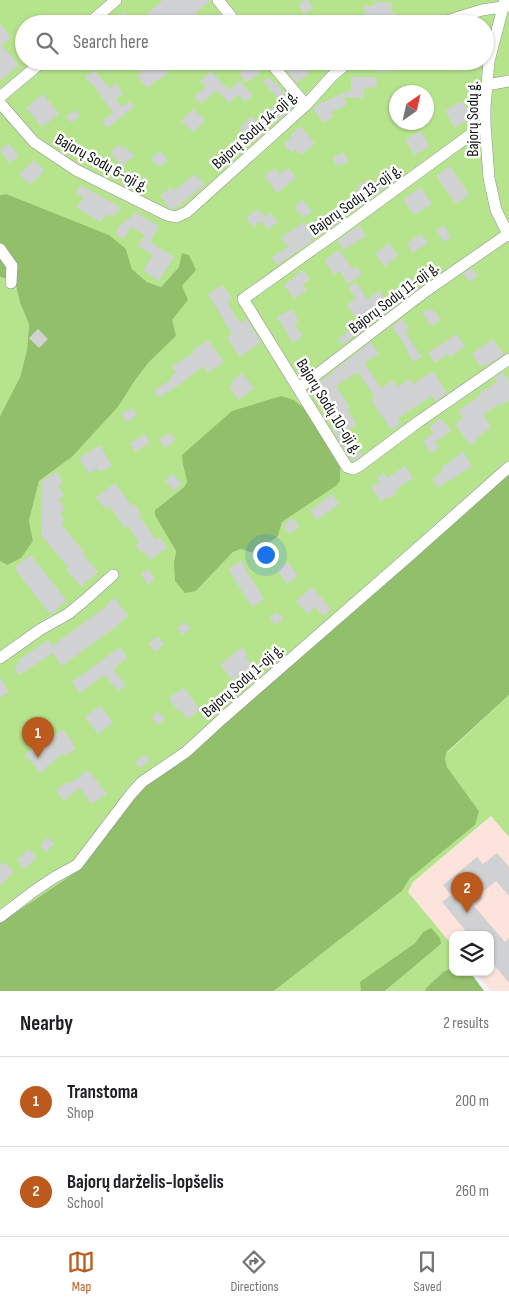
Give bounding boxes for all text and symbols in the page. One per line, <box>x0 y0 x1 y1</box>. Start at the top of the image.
search box <box>15 15 494 70</box>
icon: search <box>33 29 61 57</box>
text: Search here <box>73 31 149 54</box>
street label: Bajorų Sodų g. <box>464 81 483 157</box>
north arrow <box>389 85 434 130</box>
street label: Bajorų Sodų 14-oji g. <box>208 87 302 174</box>
street label: Bajorų Sodų 6-oji g. <box>51 130 151 197</box>
street label: Bajorų Sodų 13-oji g. <box>306 161 405 240</box>
street label: Bajorų Sodų 11-oji g. <box>345 258 443 338</box>
street label: Bajorų Sodų 10-oji g. <box>292 356 366 458</box>
your location <box>253 542 279 568</box>
street label: Bajorų Sodų 1-oji g. <box>198 641 288 722</box>
pin: 1 <box>22 717 54 758</box>
pin: 2 <box>451 872 483 913</box>
map controls <box>449 931 494 976</box>
button: layers <box>449 931 494 976</box>
text: Nearby <box>20 1011 73 1036</box>
text: 2 results <box>443 1014 489 1033</box>
text: Transtoma <box>67 1081 138 1104</box>
text: 1 <box>33 1092 39 1111</box>
text: 200 m <box>455 1092 489 1111</box>
text: Shop <box>67 1104 94 1123</box>
text: Bajorų darželis-lopšelis <box>67 1171 224 1194</box>
text: 2 <box>32 1182 40 1201</box>
text: 260 m <box>455 1182 489 1201</box>
text: School <box>67 1194 103 1213</box>
tab: Map <box>67 1248 95 1295</box>
tab: Directions <box>230 1248 279 1295</box>
tab: Saved <box>413 1248 442 1295</box>

